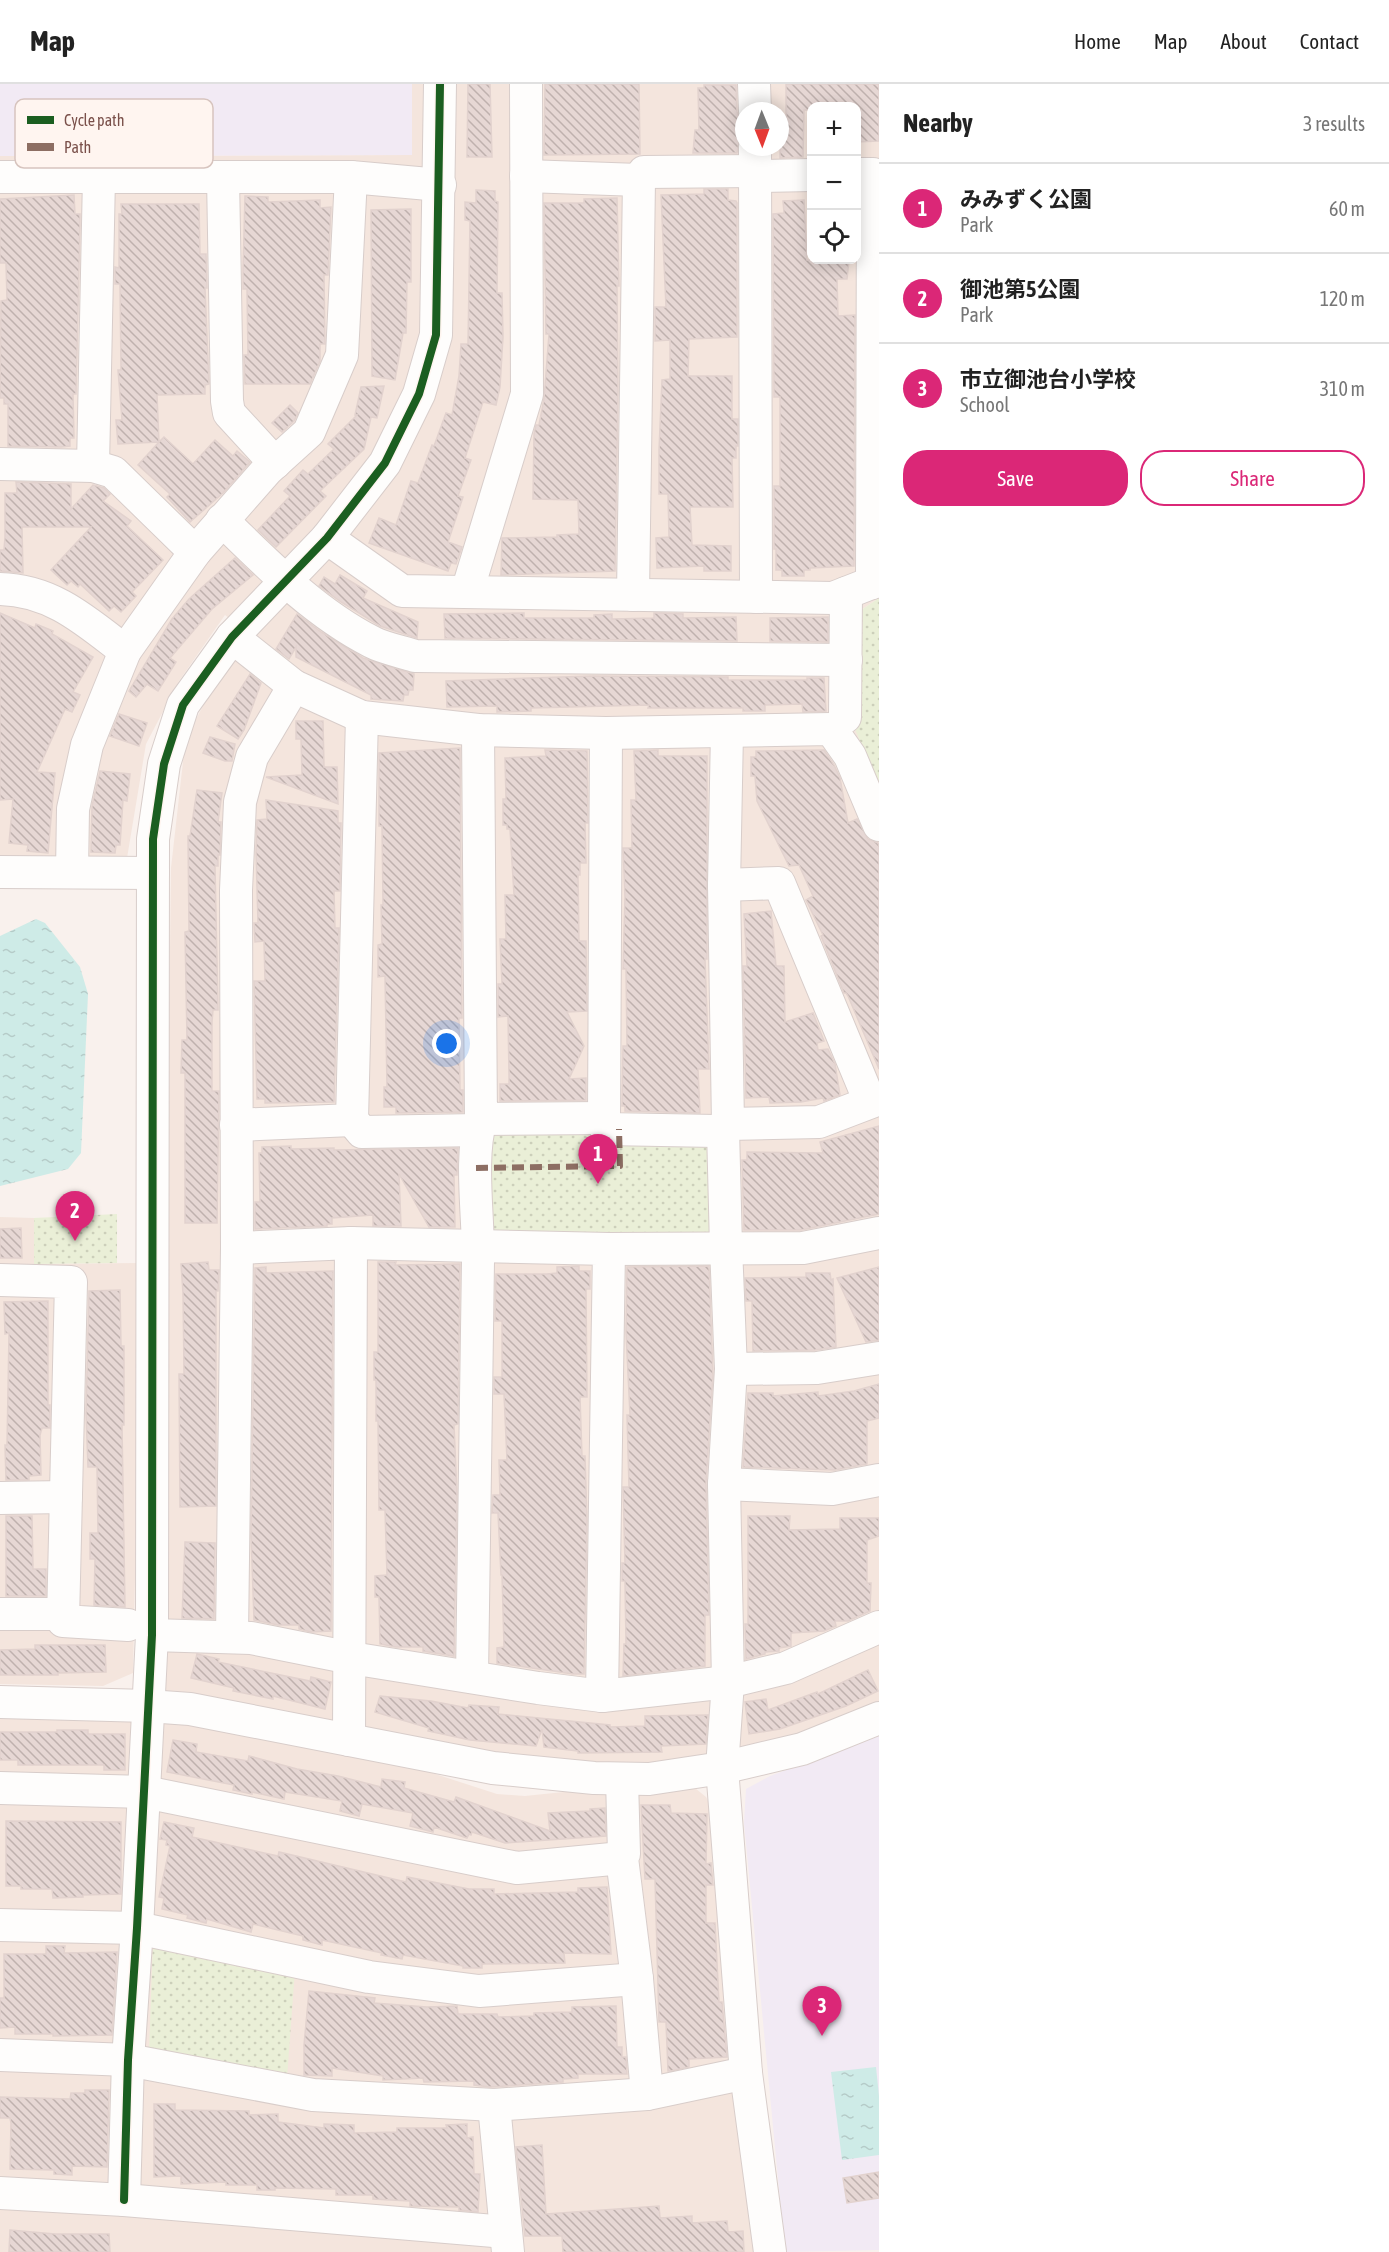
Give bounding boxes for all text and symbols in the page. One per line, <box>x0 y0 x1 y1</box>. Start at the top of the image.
text: Map <box>30 25 75 57</box>
text: Home <box>1074 29 1121 53</box>
text: Map <box>1154 29 1188 53</box>
text: About <box>1221 29 1267 53</box>
text: Contact <box>1300 29 1359 53</box>
legend <box>15 99 213 168</box>
north arrow <box>735 102 789 156</box>
map controls <box>807 102 861 264</box>
button: + <box>807 102 861 156</box>
text: Nearby <box>903 108 973 138</box>
text: Cycle path <box>64 111 124 130</box>
text: 3 results <box>1303 112 1365 135</box>
text: Path <box>64 138 91 156</box>
button: − <box>807 156 861 210</box>
text: みみずく公園 <box>960 186 1092 212</box>
text: 1 <box>918 197 927 220</box>
text: 60 m <box>1329 197 1365 220</box>
button: locate <box>807 210 861 264</box>
text: Park <box>960 213 993 236</box>
text: 御池第5公園 <box>960 276 1080 302</box>
text: 2 <box>918 287 927 310</box>
text: 120 m <box>1320 287 1365 310</box>
text: Park <box>960 303 993 326</box>
text: 市立御池台小学校 <box>960 366 1136 392</box>
text: 3 <box>918 377 927 400</box>
text: 310 m <box>1320 377 1365 400</box>
text: School <box>960 393 1010 416</box>
button: Save <box>903 450 1128 506</box>
button: Share <box>1140 450 1365 506</box>
your location <box>432 1029 461 1058</box>
pin: 1 <box>578 1134 618 1184</box>
pin: 2 <box>56 1192 94 1241</box>
pin: 3 <box>802 1986 842 2036</box>

